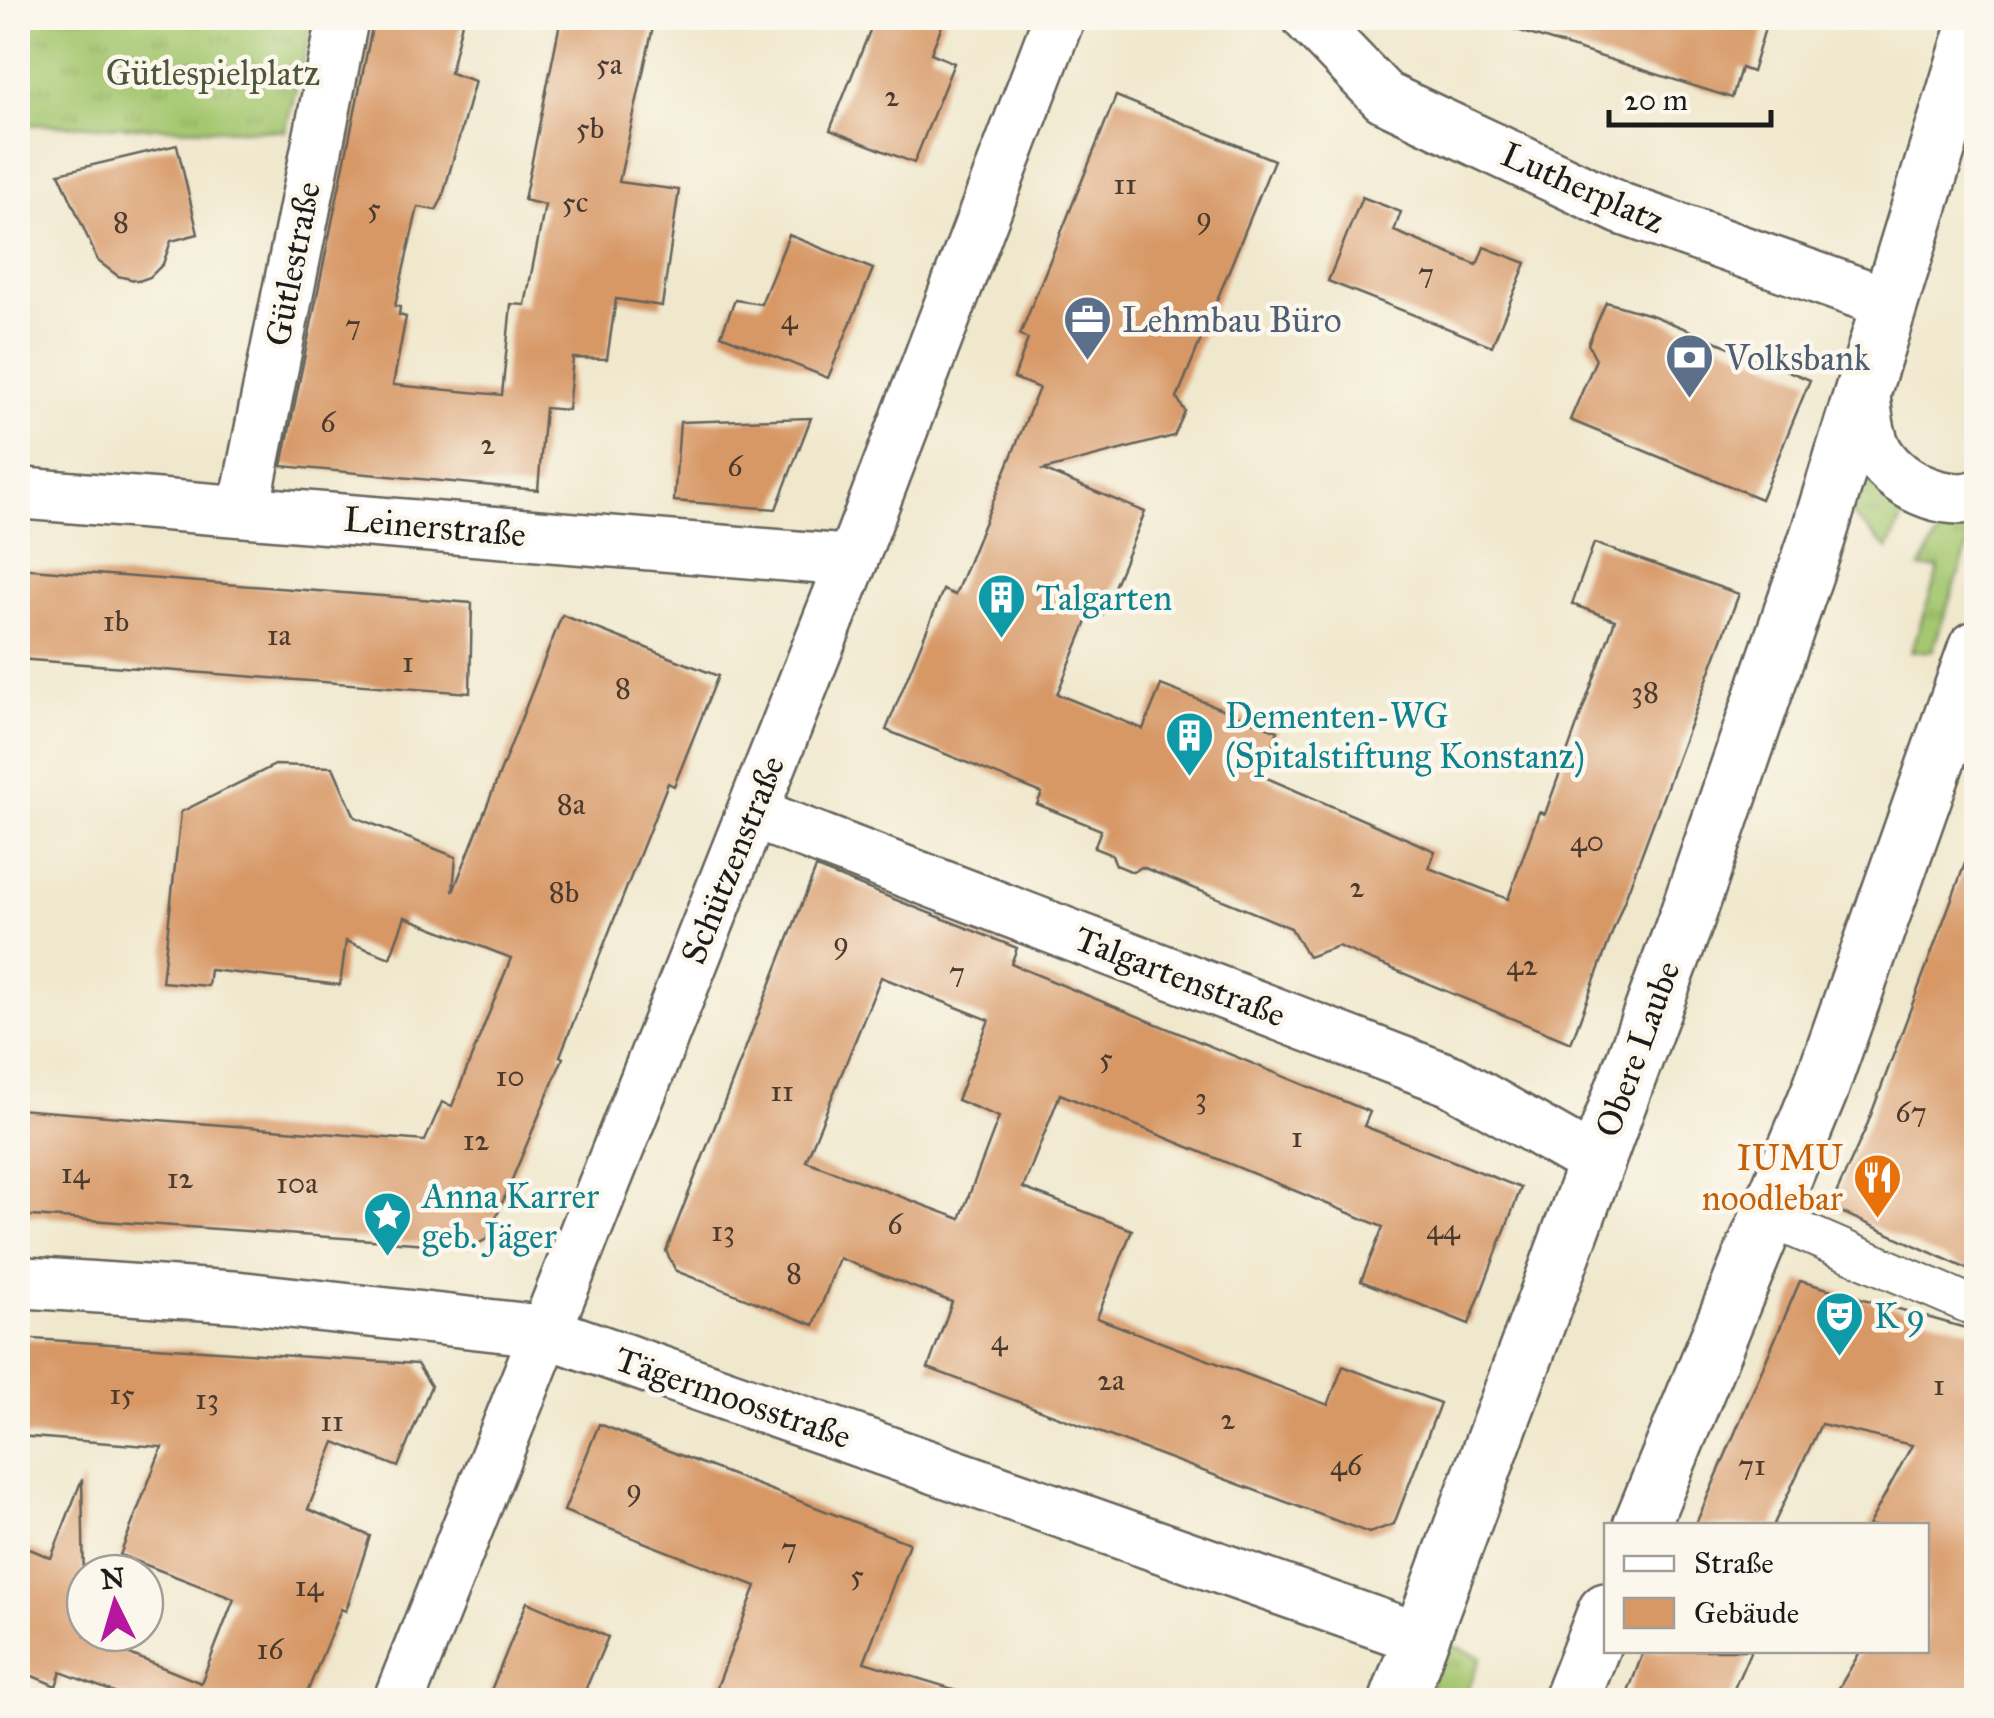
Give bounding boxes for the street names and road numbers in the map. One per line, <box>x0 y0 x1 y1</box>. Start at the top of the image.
street label: Lutherplatz <box>1495 133 1671 243</box>
street label: Gütlestraße <box>256 178 330 350</box>
street label: Leinerstraße <box>342 498 528 556</box>
street label: Schützenstraße <box>672 750 794 970</box>
street label: Talgartenstraße <box>1069 917 1291 1037</box>
street label: Obere Laube <box>1586 955 1690 1143</box>
street label: Tägermoosstraße <box>609 1338 857 1458</box>

